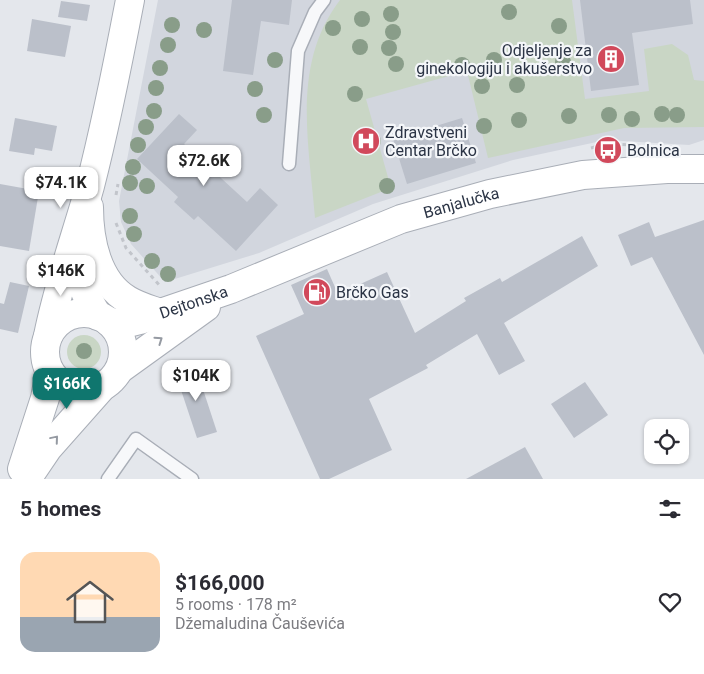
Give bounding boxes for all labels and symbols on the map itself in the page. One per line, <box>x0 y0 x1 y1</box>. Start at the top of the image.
place label: Odjeljenje za ginekologiju i akušerstvo <box>416 41 592 78</box>
building icon: Odjeljenje za ginekologiju i akušerstvo <box>596 44 626 74</box>
place label: Zdravstveni Centar Brčko <box>385 123 477 160</box>
hospital icon: Zdravstveni Centar Brčko <box>351 126 381 156</box>
bus stop icon: Bolnica <box>593 135 623 165</box>
place label: Bolnica <box>627 141 680 160</box>
pin: $72.6K <box>163 144 245 187</box>
pin: $74.1K <box>20 166 102 209</box>
street label: Banjalučka <box>421 183 501 222</box>
pin: $146K <box>26 254 96 297</box>
fuel station icon: Brčko Gas <box>302 277 332 307</box>
street label: Dejtonska <box>157 281 230 322</box>
place label: Brčko Gas <box>336 283 409 302</box>
one-way arrow <box>153 337 162 346</box>
pin: $104K <box>161 360 231 402</box>
pin: $166K <box>32 368 102 410</box>
one-way arrow <box>49 436 58 445</box>

